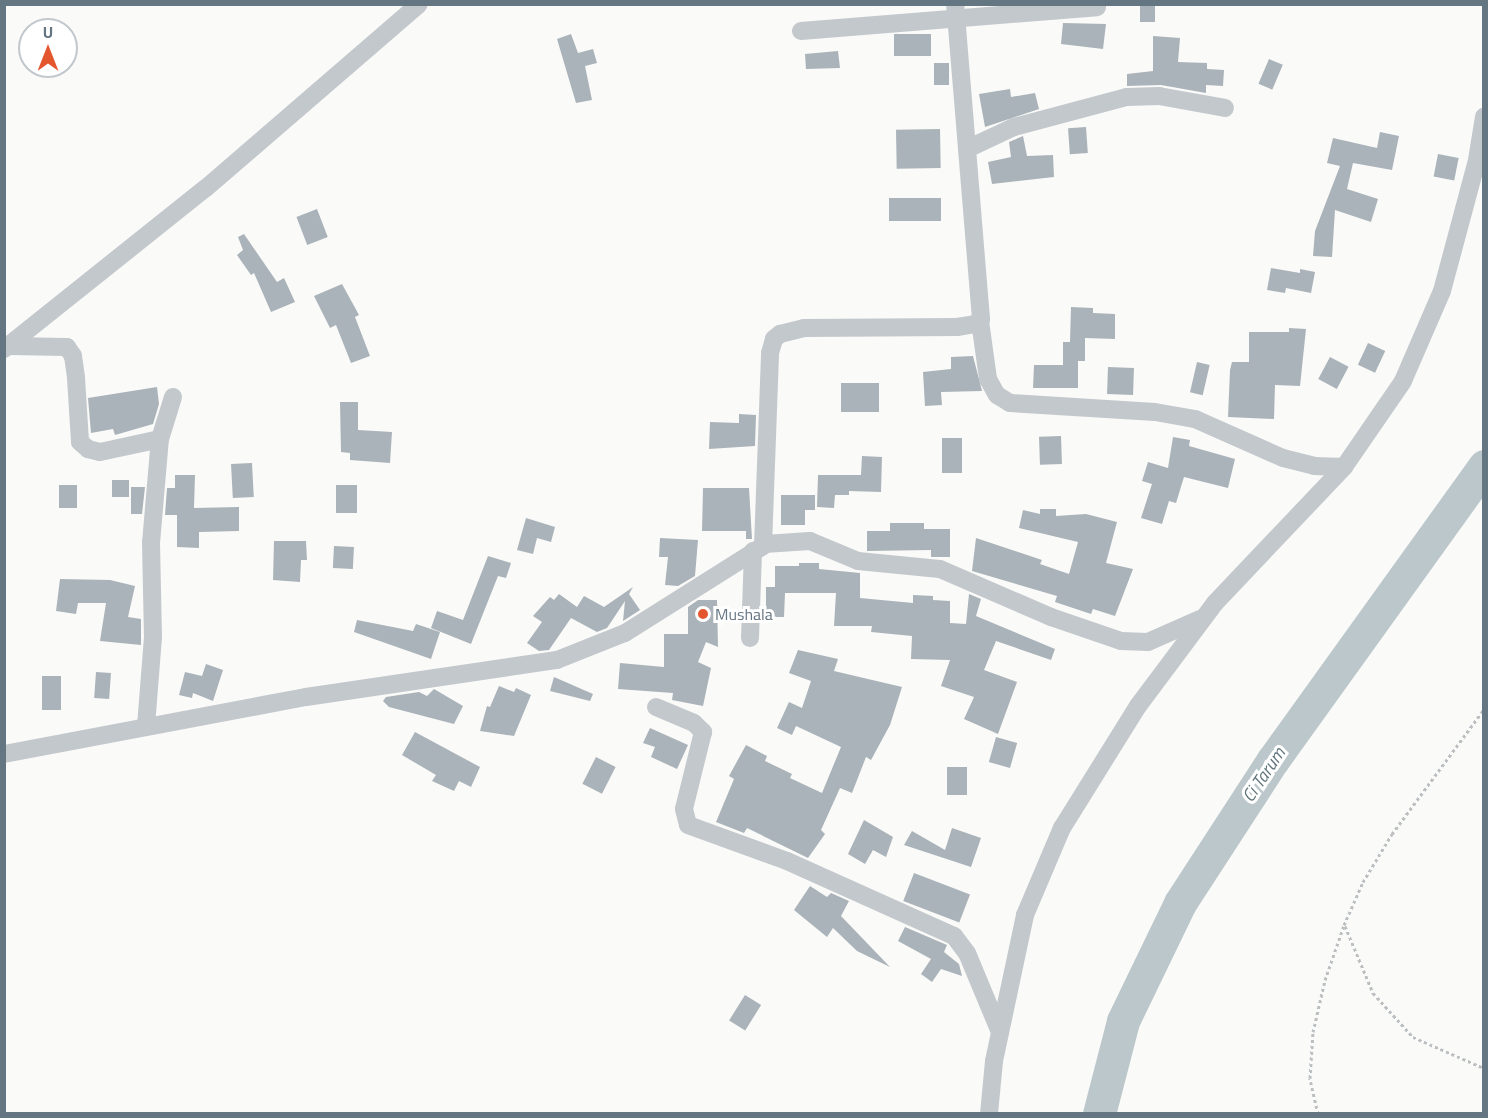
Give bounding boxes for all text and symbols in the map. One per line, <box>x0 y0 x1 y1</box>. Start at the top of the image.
north arrow <box>18 18 78 78</box>
text: U <box>43 20 53 44</box>
place label: Mushala <box>715 604 773 624</box>
marker: Mushala <box>696 607 710 621</box>
water label: Ci Tarum <box>1238 744 1290 806</box>

